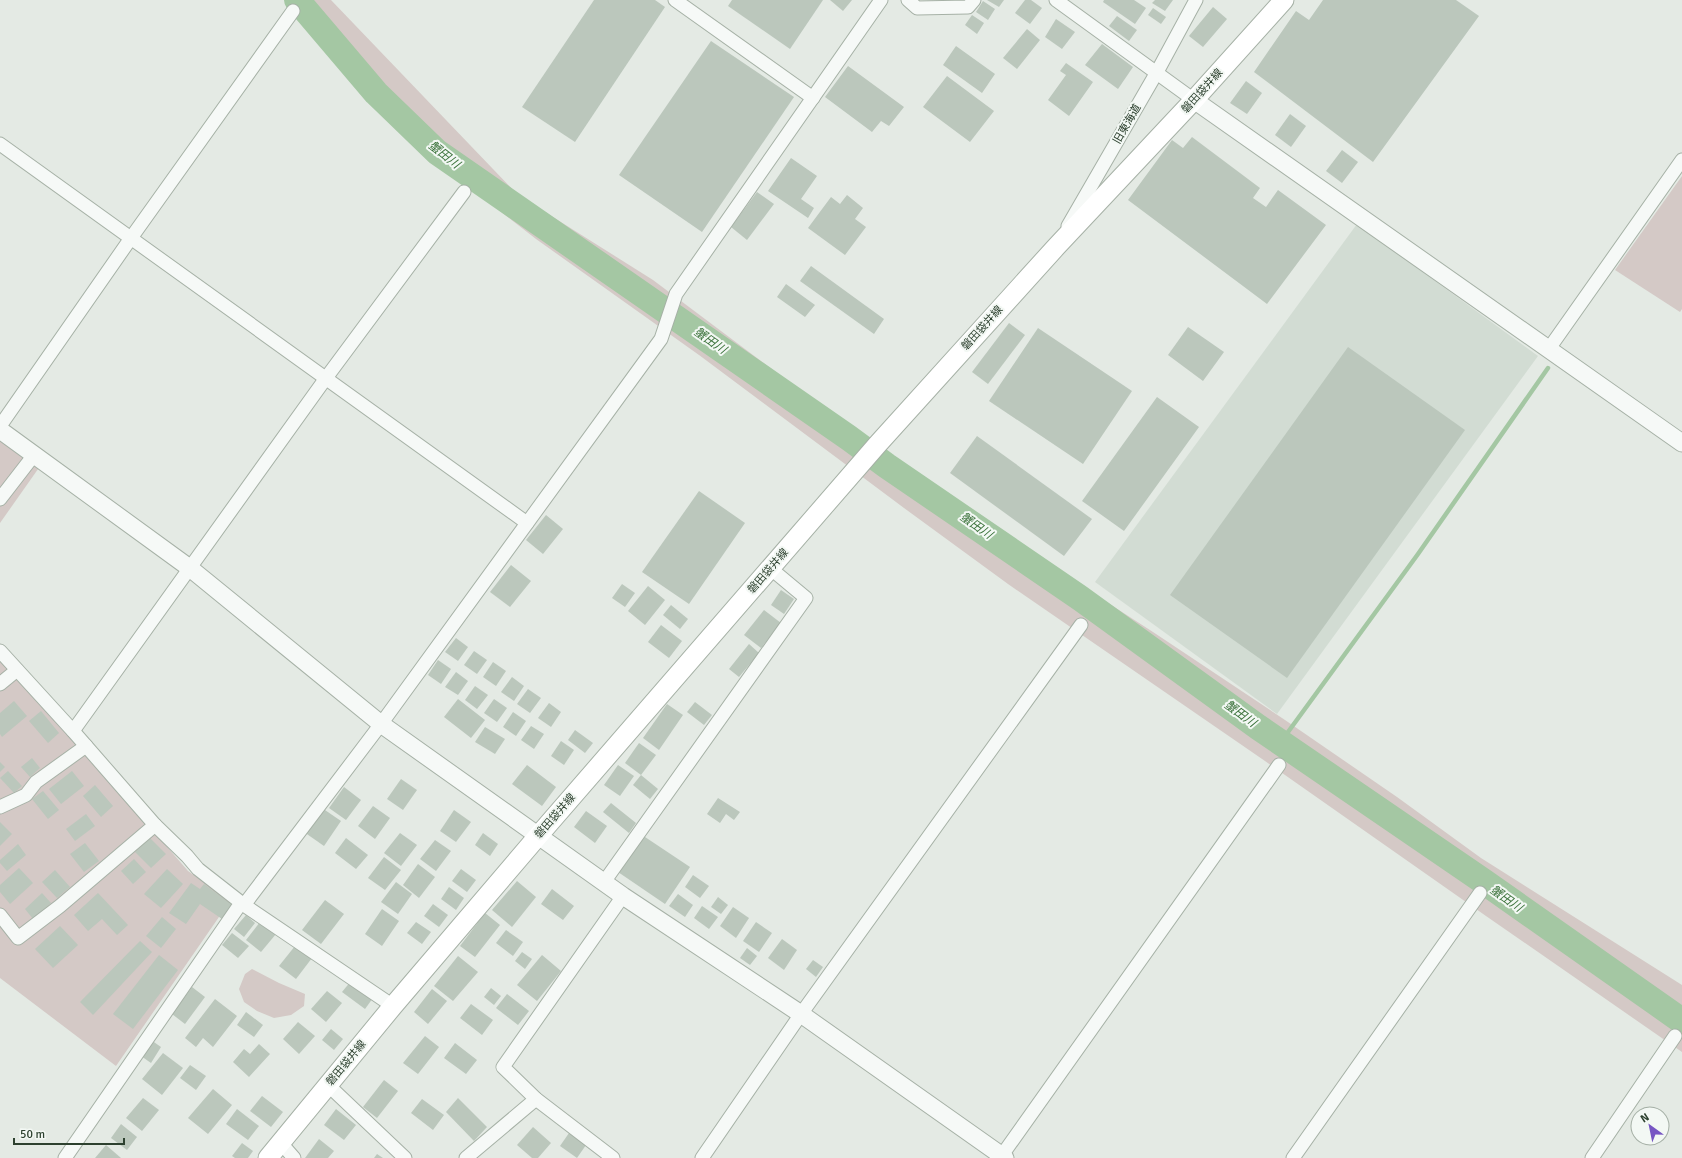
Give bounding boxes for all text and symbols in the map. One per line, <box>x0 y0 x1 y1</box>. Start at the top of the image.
street label: 磐田袋井線 <box>1179 66 1225 116</box>
street label: 旧東海道 <box>1110 102 1144 146</box>
water label: 蟹田川 <box>425 138 464 173</box>
street label: 磐田袋井線 <box>959 303 1005 353</box>
water label: 蟹田川 <box>691 325 731 359</box>
water label: 蟹田川 <box>957 510 997 544</box>
street label: 磐田袋井線 <box>745 546 791 596</box>
water label: 蟹田川 <box>1221 697 1261 732</box>
street label: 磐田袋井線 <box>532 791 578 841</box>
water label: 蟹田川 <box>1487 883 1527 917</box>
street label: 磐田袋井線 <box>323 1038 369 1088</box>
north arrow <box>1630 1106 1670 1146</box>
text: N <box>1638 1110 1652 1126</box>
scale bar <box>14 1120 124 1146</box>
text: 50 m <box>20 1127 45 1142</box>

